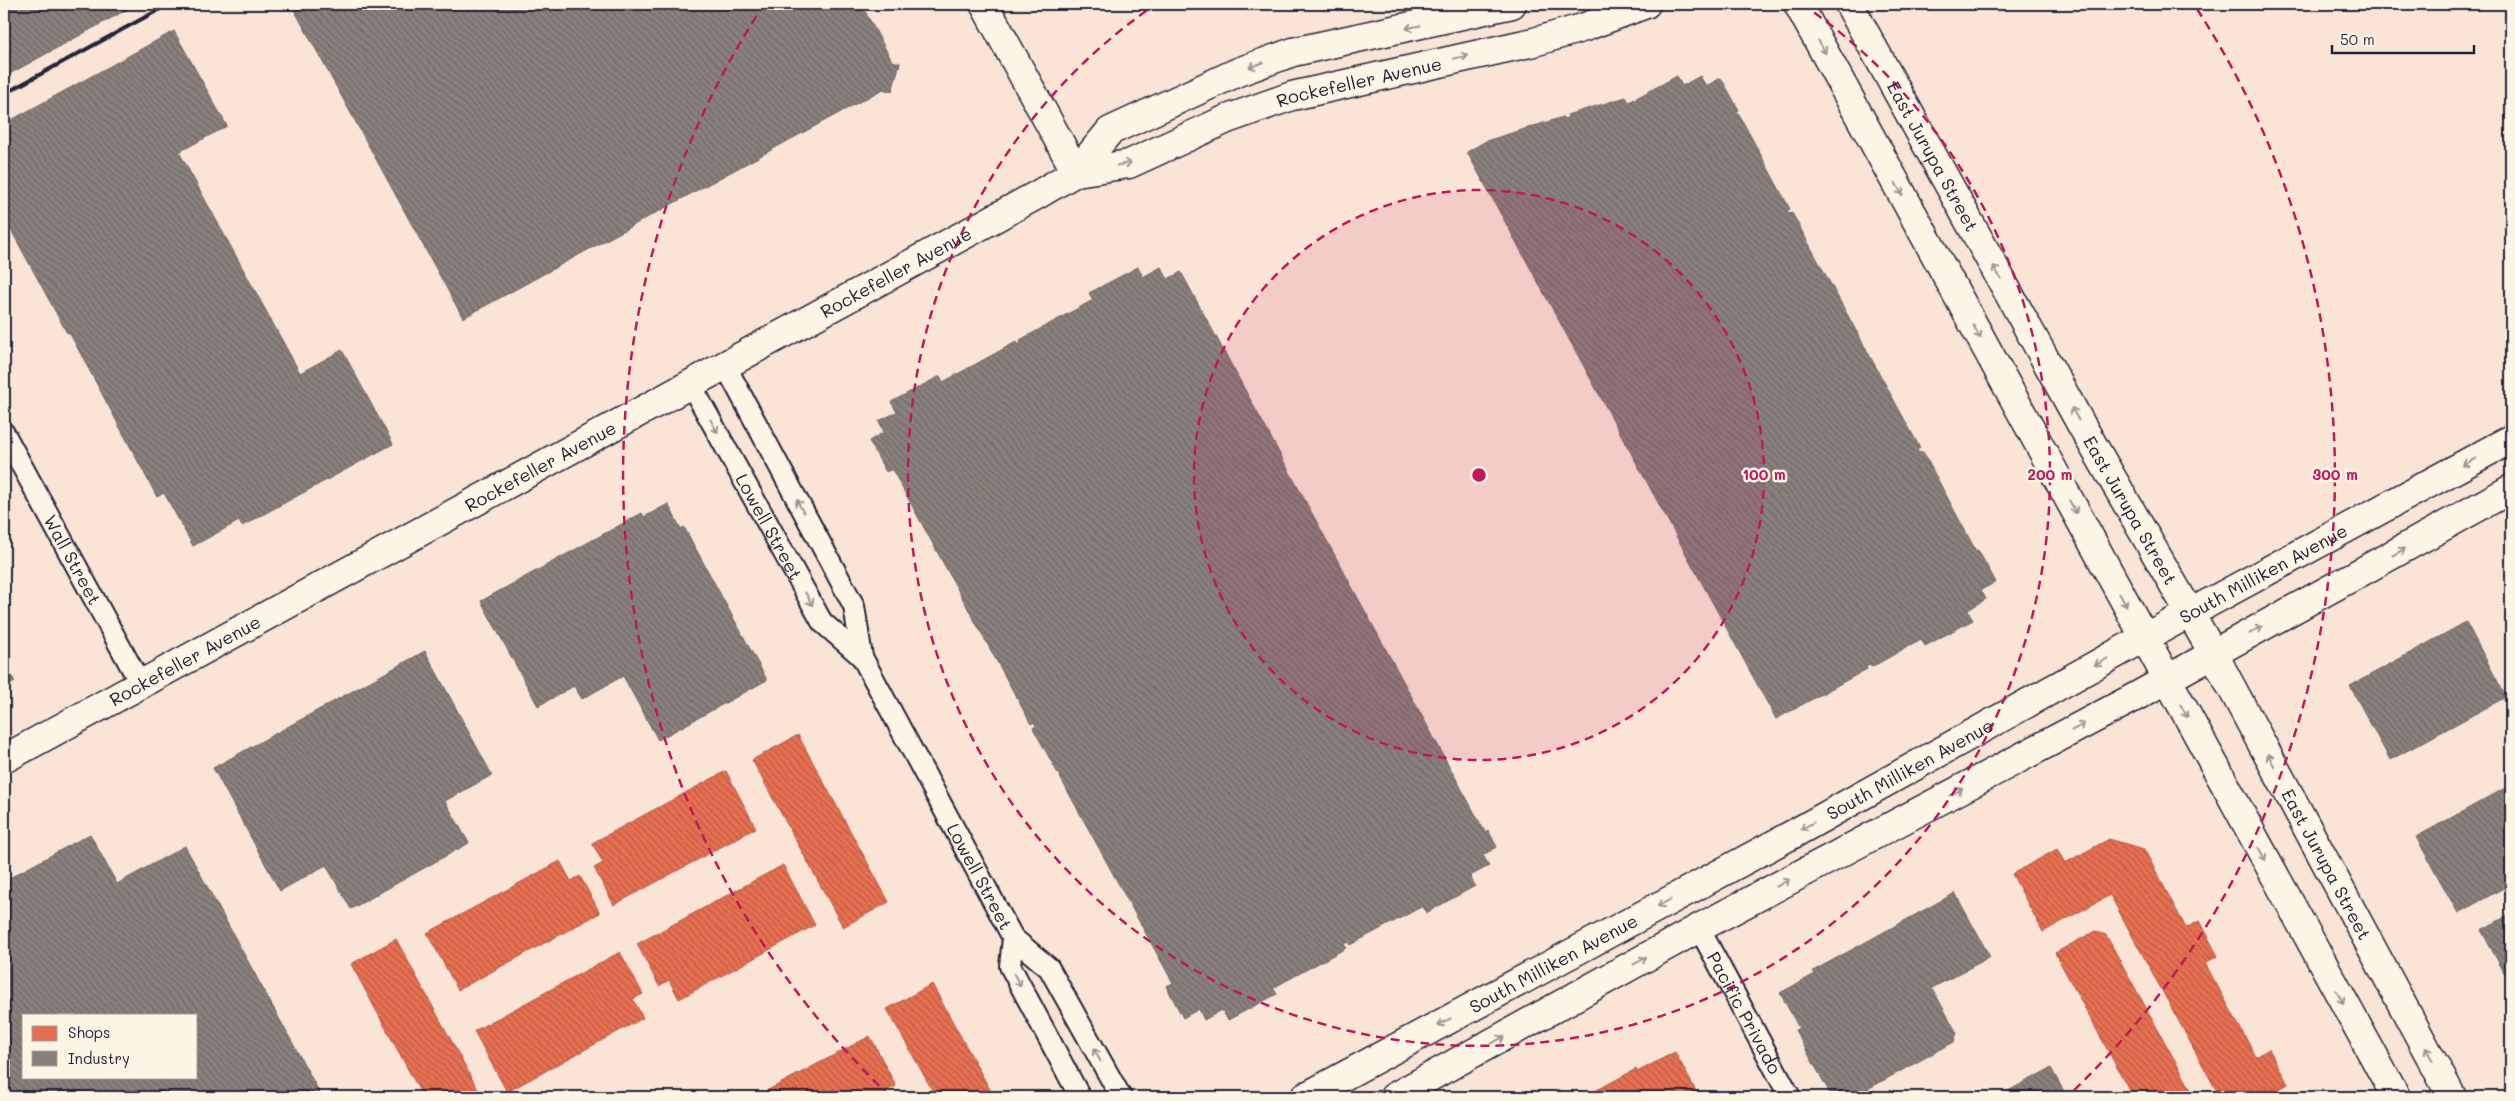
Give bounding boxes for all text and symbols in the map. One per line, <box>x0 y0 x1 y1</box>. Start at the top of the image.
scale bar <box>2332 22 2475 54</box>
one-way arrow <box>1406 23 1422 32</box>
text: 50 m <box>2340 29 2375 49</box>
one-way arrow <box>1817 39 1827 53</box>
street label: Rockefeller Avenue <box>1273 51 1444 113</box>
one-way arrow <box>1453 52 1469 62</box>
one-way arrow <box>1249 61 1264 70</box>
street label: East Jurupa Street <box>1882 77 1984 236</box>
one-way arrow <box>1116 159 1132 169</box>
one-way arrow <box>1894 182 1904 197</box>
street label: Rockefeller Avenue <box>816 221 976 323</box>
one-way arrow <box>1992 265 2001 280</box>
one-way arrow <box>1973 324 1982 339</box>
one-way arrow <box>2070 407 2080 422</box>
street label: Rockefeller Avenue <box>460 415 620 517</box>
one-way arrow <box>710 418 719 433</box>
street label: East Jurupa Street <box>2078 431 2183 589</box>
one-way arrow <box>2463 457 2477 467</box>
text: 100 m <box>1742 464 1786 484</box>
text: 200 m <box>2028 464 2073 484</box>
text: 300 m <box>2312 464 2358 484</box>
centre of rings <box>1470 466 1488 484</box>
street label: Lowell Street <box>730 469 808 584</box>
one-way arrow <box>795 499 804 514</box>
one-way arrow <box>2068 500 2078 515</box>
street label: Wall Street <box>39 510 107 609</box>
street label: South Milliken Avenue <box>2175 518 2351 629</box>
one-way arrow <box>2391 546 2405 556</box>
one-way arrow <box>805 591 815 606</box>
one-way arrow <box>2119 592 2129 607</box>
street label: Rockefeller Avenue <box>105 609 265 711</box>
one-way arrow <box>2249 625 2264 635</box>
one-way arrow <box>2095 657 2109 667</box>
one-way arrow <box>2180 704 2190 718</box>
street label: South Milliken Avenue <box>1822 713 1998 825</box>
one-way arrow <box>2071 722 2086 732</box>
one-way arrow <box>2266 753 2276 768</box>
street label: East Jurupa Street <box>2276 785 2377 944</box>
one-way arrow <box>1948 787 1963 797</box>
street label: Lowell Street <box>942 819 1018 934</box>
one-way arrow <box>1800 822 1815 832</box>
one-way arrow <box>2257 846 2267 861</box>
one-way arrow <box>1775 878 1790 887</box>
one-way arrow <box>1656 898 1671 908</box>
street label: South Milliken Avenue <box>1465 908 1642 1018</box>
street label: Pacific Privado <box>1702 947 1787 1078</box>
one-way arrow <box>1633 956 1648 966</box>
one-way arrow <box>1013 972 1022 987</box>
one-way arrow <box>2335 989 2345 1003</box>
legend <box>22 1014 198 1078</box>
one-way arrow <box>1436 1017 1451 1027</box>
text: Shops <box>68 1022 110 1042</box>
one-way arrow <box>1491 1034 1505 1044</box>
one-way arrow <box>1092 1047 1102 1062</box>
one-way arrow <box>2424 1047 2434 1062</box>
text: Industry <box>68 1048 130 1068</box>

